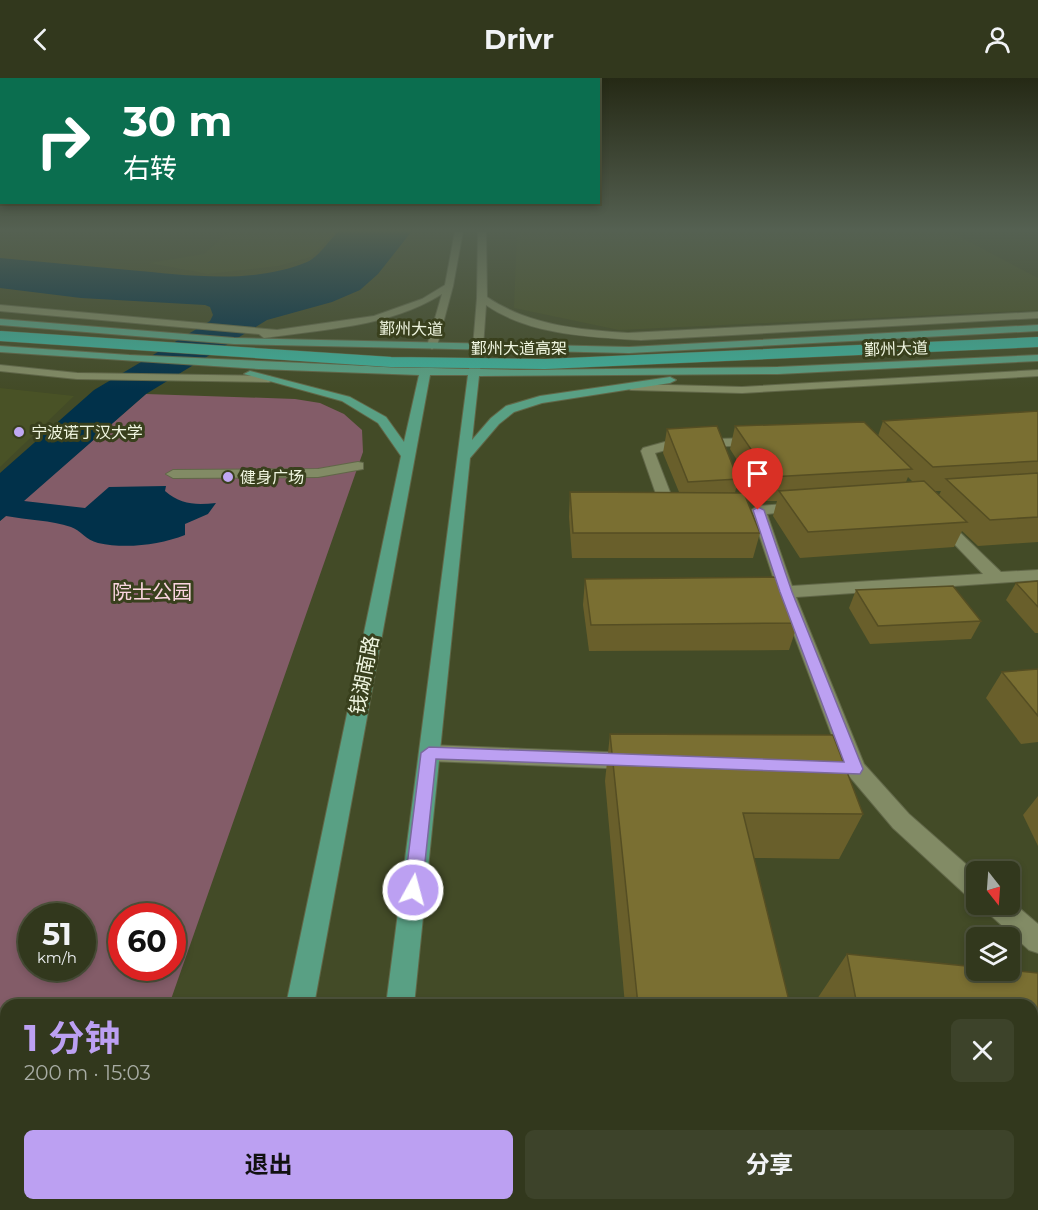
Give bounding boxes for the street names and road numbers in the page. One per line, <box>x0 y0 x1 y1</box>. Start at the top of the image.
street label: 鄞州大道 <box>379 319 443 339</box>
street label: 鄞州大道 <box>864 338 928 360</box>
street label: 鄞州大道高架 <box>471 339 567 358</box>
street label: 钱湖南路 <box>345 633 383 717</box>

